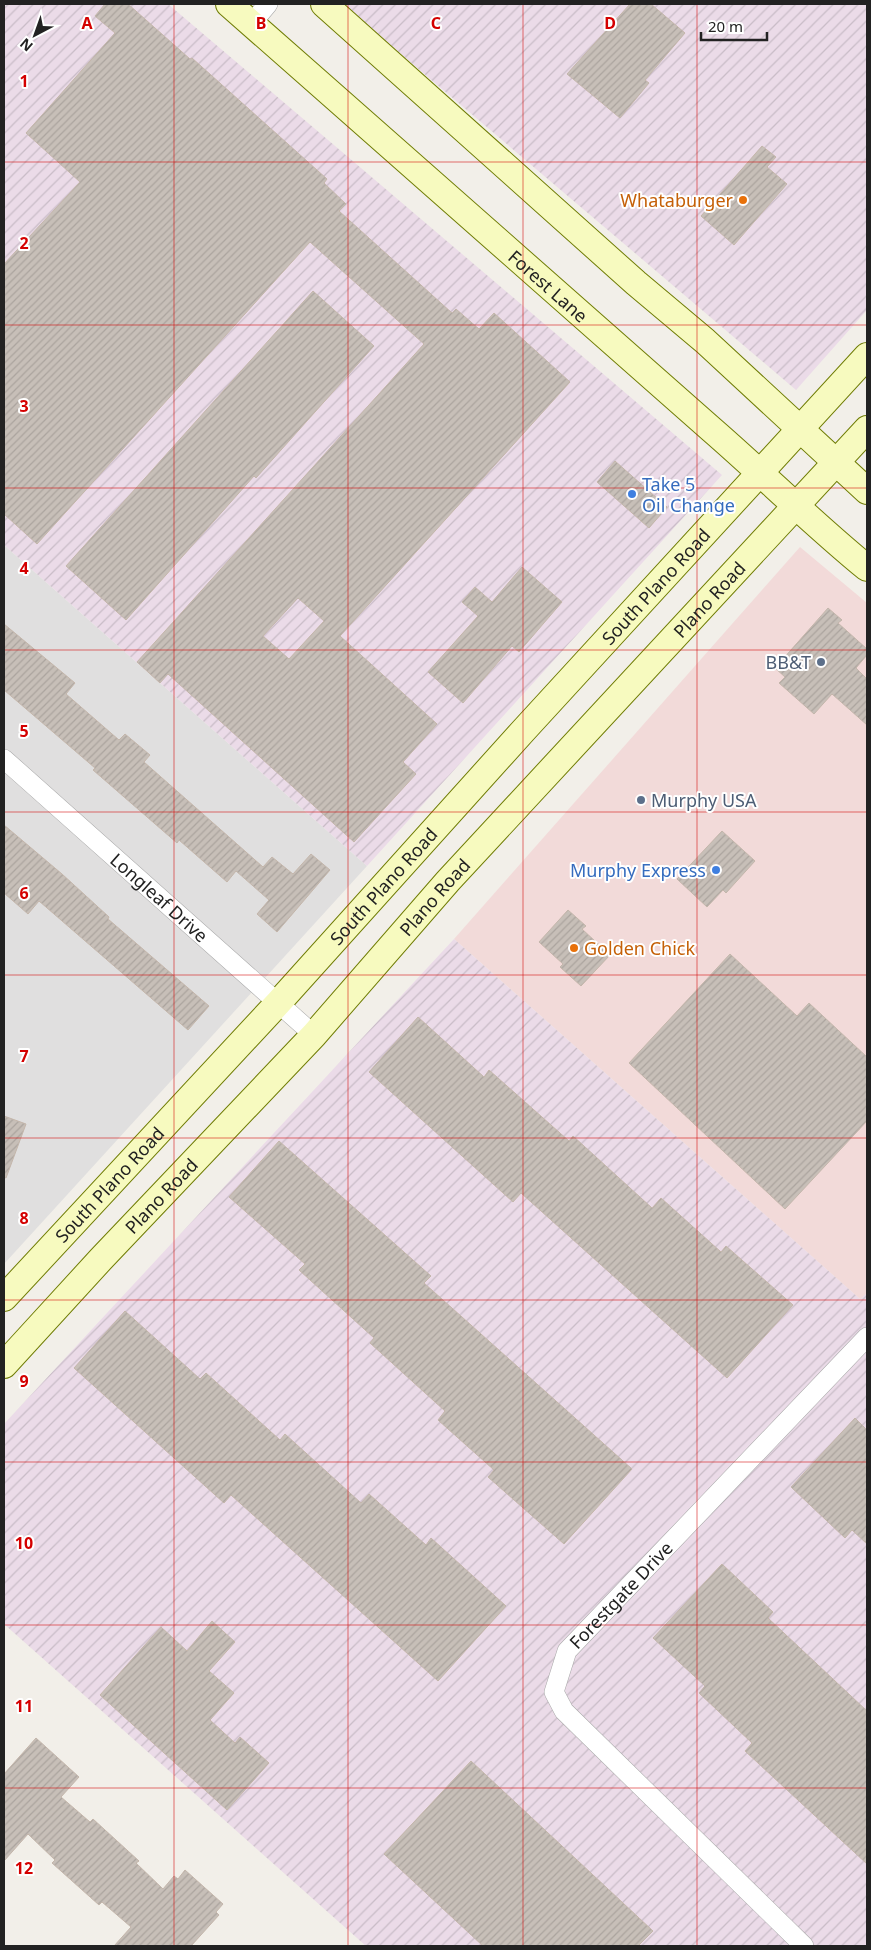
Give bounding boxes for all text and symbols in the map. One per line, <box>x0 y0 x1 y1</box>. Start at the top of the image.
north arrow <box>10 10 60 60</box>
scale bar <box>701 10 767 42</box>
text: A <box>81 12 93 34</box>
text: B <box>256 12 266 34</box>
text: C <box>431 12 441 34</box>
text: D <box>604 12 616 34</box>
text: 20 m <box>708 16 743 36</box>
text: N <box>16 34 37 56</box>
text: 1 <box>19 70 29 92</box>
place label: Whataburger <box>620 188 734 212</box>
marker: Whataburger <box>737 194 749 206</box>
text: 2 <box>19 232 29 254</box>
street label: Forest Lane <box>504 245 593 328</box>
text: 3 <box>19 395 29 417</box>
place label: Take 5 Oil Change <box>642 472 735 517</box>
marker: Take 5 Oil Change <box>626 488 638 500</box>
street label: South Plano Road <box>598 524 714 650</box>
street label: Plano Road <box>669 556 749 640</box>
text: 4 <box>19 557 29 579</box>
place label: BB&T <box>765 650 811 674</box>
marker: BB&T <box>815 656 827 668</box>
text: 5 <box>19 720 29 742</box>
place label: Murphy USA <box>651 788 757 812</box>
marker: Murphy USA <box>635 794 647 806</box>
street label: South Plano Road <box>326 824 442 950</box>
street label: Longleaf Drive <box>105 847 213 947</box>
street label: Plano Road <box>395 854 475 940</box>
place label: Murphy Express <box>570 858 706 882</box>
marker: Murphy Express <box>710 864 722 876</box>
text: 6 <box>19 882 29 904</box>
place label: Golden Chick <box>584 936 695 960</box>
marker: Golden Chick <box>568 942 580 954</box>
text: 7 <box>19 1045 29 1067</box>
street label: South Plano Road <box>51 1122 167 1248</box>
street label: Plano Road <box>121 1153 201 1237</box>
text: 8 <box>19 1207 29 1229</box>
text: 9 <box>19 1370 29 1392</box>
text: 10 <box>15 1532 33 1554</box>
street label: Forestgate Drive <box>564 1536 678 1654</box>
text: 11 <box>15 1695 33 1717</box>
text: 12 <box>15 1857 33 1879</box>

